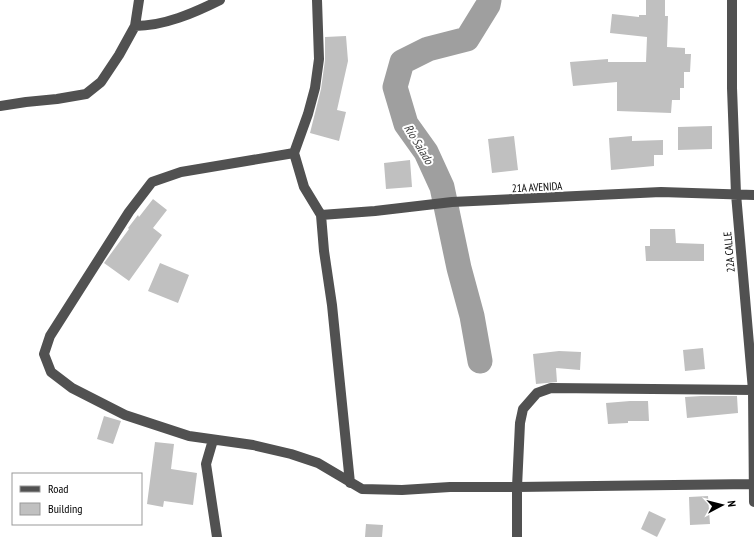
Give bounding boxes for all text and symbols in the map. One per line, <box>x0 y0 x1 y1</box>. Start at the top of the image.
water label: Río Salado <box>401 121 437 167</box>
street label: 21A AVENIDA <box>511 179 563 195</box>
street label: 22A CALLE <box>720 231 738 273</box>
legend <box>12 473 142 525</box>
text: Road <box>48 481 68 496</box>
north arrow <box>702 485 742 525</box>
text: N <box>725 500 739 508</box>
text: Building <box>48 501 83 516</box>

